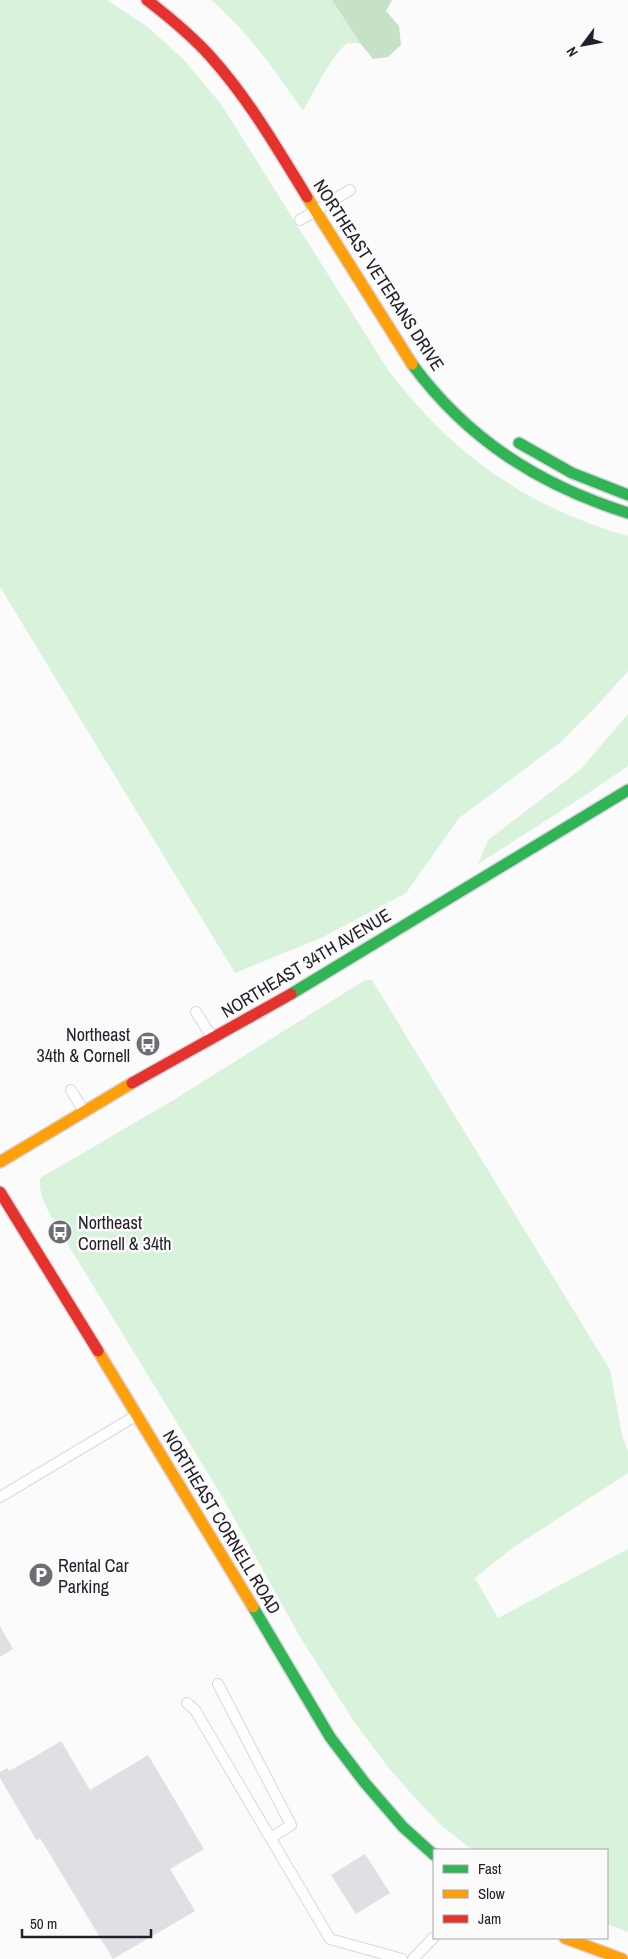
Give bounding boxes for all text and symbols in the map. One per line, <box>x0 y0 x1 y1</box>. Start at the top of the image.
north arrow <box>558 20 608 70</box>
text: N <box>562 44 582 60</box>
street label: NORTHEAST VETERANS DRIVE <box>308 175 450 375</box>
street label: NORTHEAST 34TH AVENUE <box>217 902 395 1024</box>
place label: Northeast 34th & Cornell <box>36 1022 130 1068</box>
bus stop icon: Northeast 34th & Cornell <box>135 1031 161 1057</box>
place label: Northeast Cornell & 34th <box>78 1210 172 1256</box>
bus stop icon: Northeast Cornell & 34th <box>47 1219 73 1245</box>
street label: NORTHEAST CORNELL ROAD <box>157 1425 287 1619</box>
place label: Rental Car Parking <box>58 1553 129 1599</box>
parking icon: Rental Car Parking <box>28 1562 54 1588</box>
legend <box>433 1849 608 1939</box>
text: Fast <box>478 1858 502 1879</box>
text: Slow <box>478 1883 505 1904</box>
scale bar <box>22 1906 151 1938</box>
text: Jam <box>478 1908 501 1929</box>
text: 50 m <box>30 1913 57 1934</box>

